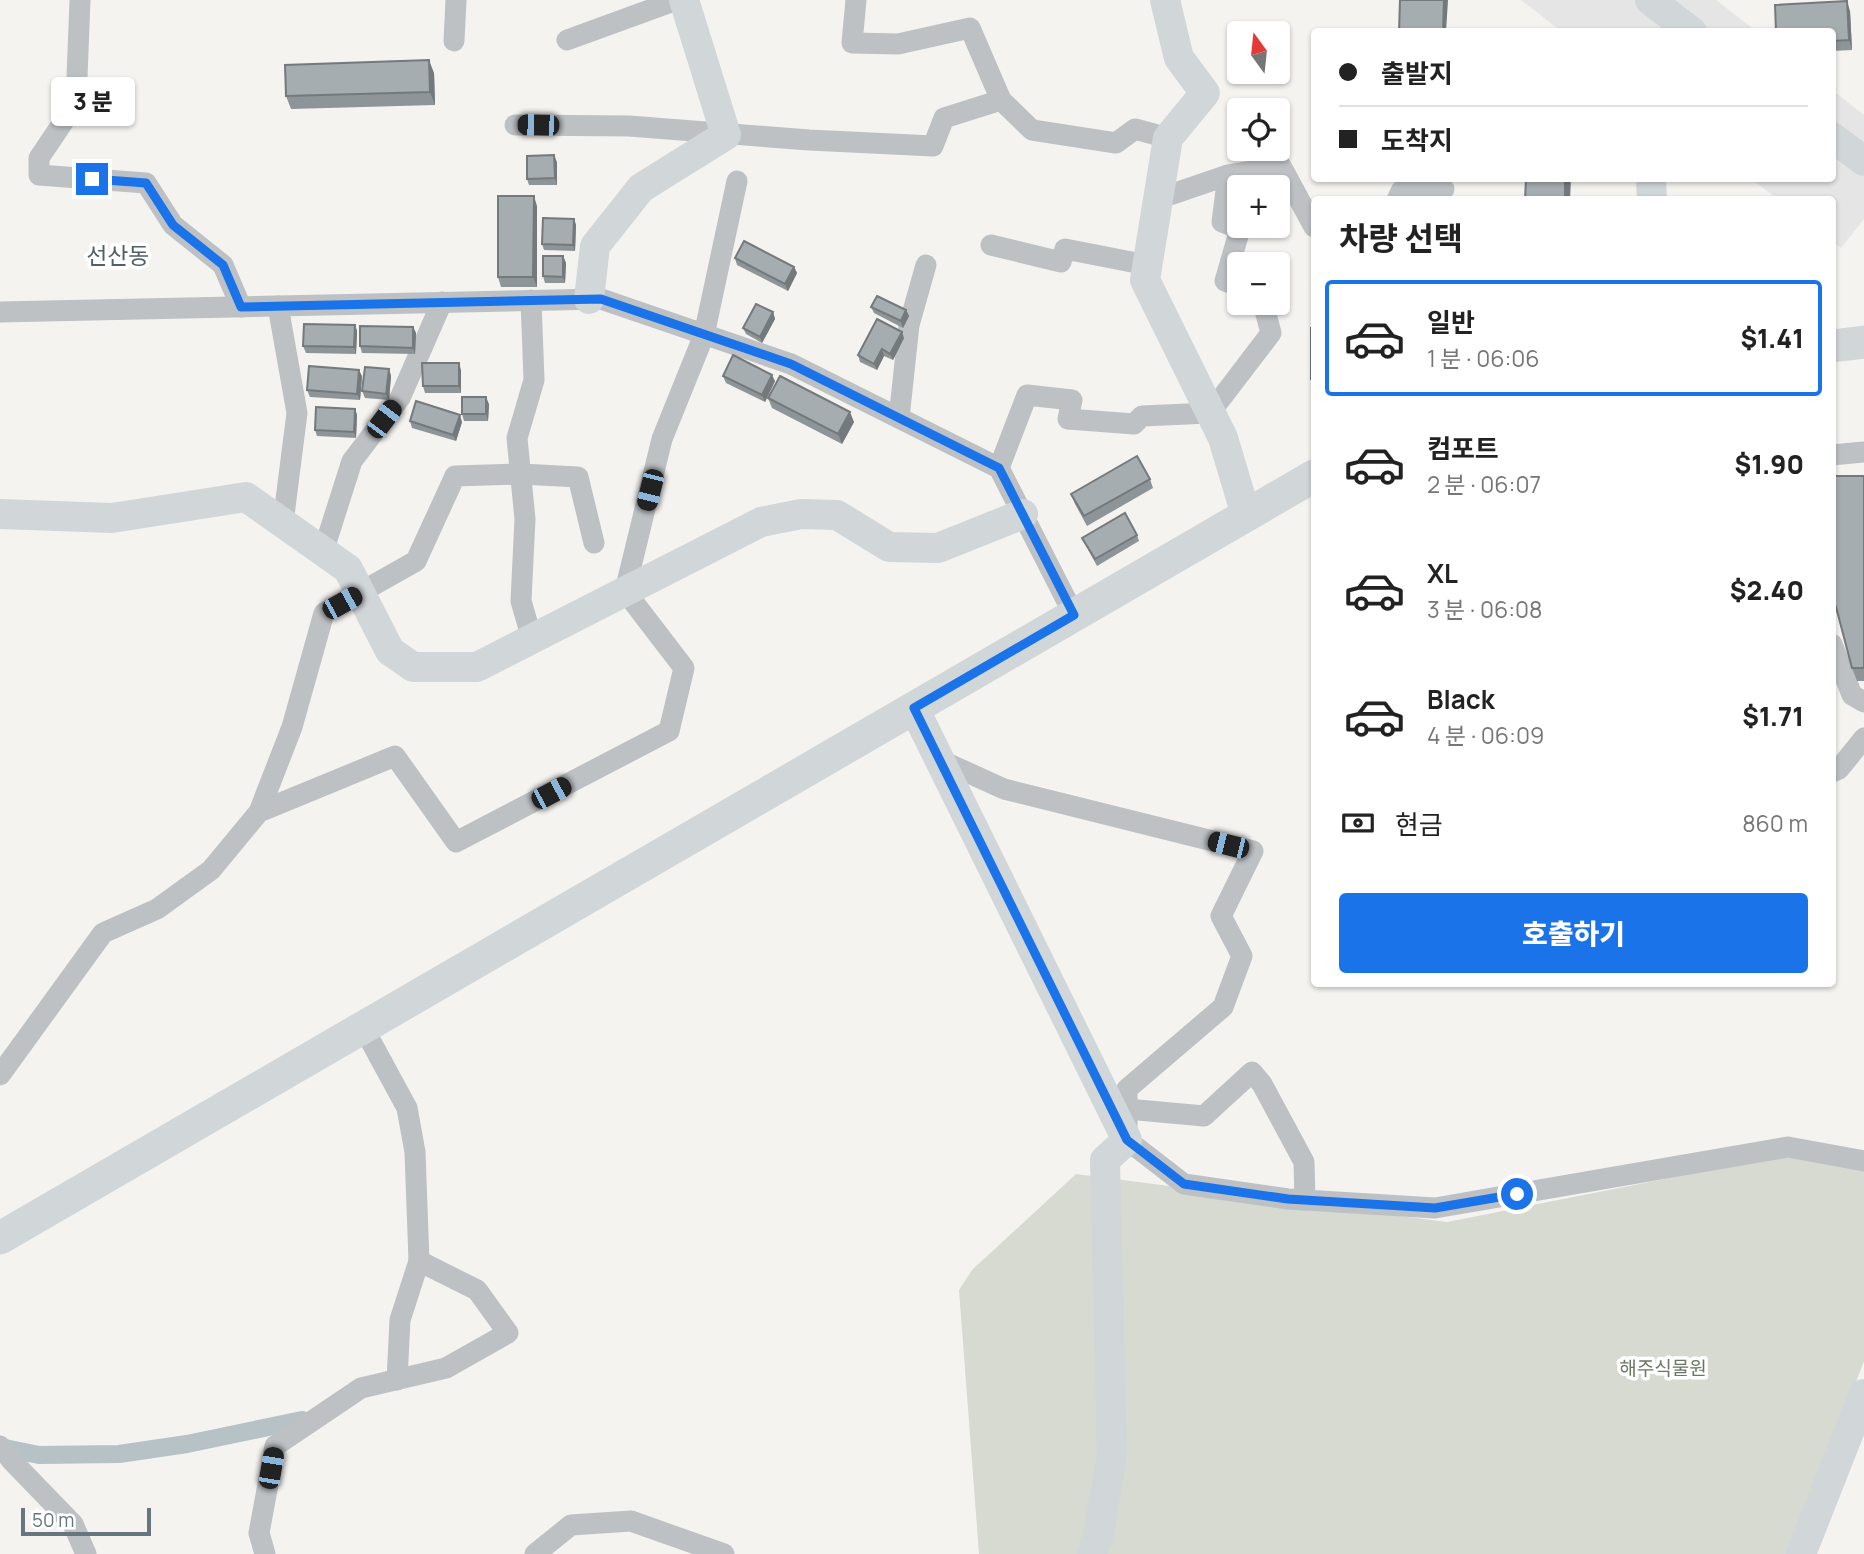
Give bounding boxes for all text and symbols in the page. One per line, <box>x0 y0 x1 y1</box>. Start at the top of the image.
north arrow <box>1227 21 1290 84</box>
map controls <box>1227 21 1290 315</box>
text: 출발지 <box>1381 55 1453 91</box>
callout: 3 분 <box>50 78 134 127</box>
text: 3 분 <box>73 85 113 117</box>
button: locate <box>1227 98 1290 161</box>
car <box>517 114 560 136</box>
text: 도착지 <box>1381 122 1453 158</box>
route end <box>76 163 108 195</box>
button: + <box>1227 175 1290 238</box>
text: 차량 선택 <box>1339 216 1463 260</box>
district label: 선산동 <box>86 239 150 271</box>
button: − <box>1227 252 1290 315</box>
text: 일반 <box>1427 304 1475 340</box>
icon: car <box>1343 307 1406 370</box>
text: $1.41 <box>1740 320 1804 356</box>
text: 1 분 · 06:06 <box>1427 342 1540 374</box>
car <box>363 396 406 442</box>
text: 컴포트 <box>1427 430 1499 466</box>
icon: car <box>1343 433 1406 496</box>
text: $1.90 <box>1735 446 1804 482</box>
car <box>635 467 666 513</box>
text: 2 분 · 06:07 <box>1427 468 1541 500</box>
text: XL <box>1427 555 1458 591</box>
icon: car <box>1343 559 1406 622</box>
text: $2.40 <box>1730 572 1804 608</box>
car <box>319 584 366 622</box>
text: 3 분 · 06:08 <box>1427 593 1542 625</box>
text: Black <box>1427 681 1495 717</box>
icon: car <box>1343 685 1406 748</box>
text: $1.71 <box>1742 698 1804 734</box>
text: 4 분 · 06:09 <box>1427 719 1544 751</box>
car <box>528 774 575 812</box>
icon: cash <box>1339 804 1377 842</box>
text: 현금 <box>1395 806 1443 842</box>
text: 860 m <box>1742 807 1808 839</box>
car <box>1206 830 1251 860</box>
button: 호출하기 <box>1339 893 1808 973</box>
route start <box>1501 1178 1533 1210</box>
park label: 해주식물원 <box>1619 1355 1707 1381</box>
car <box>258 1445 285 1491</box>
scale bar <box>21 1505 150 1537</box>
text: 50 m <box>32 1507 74 1533</box>

